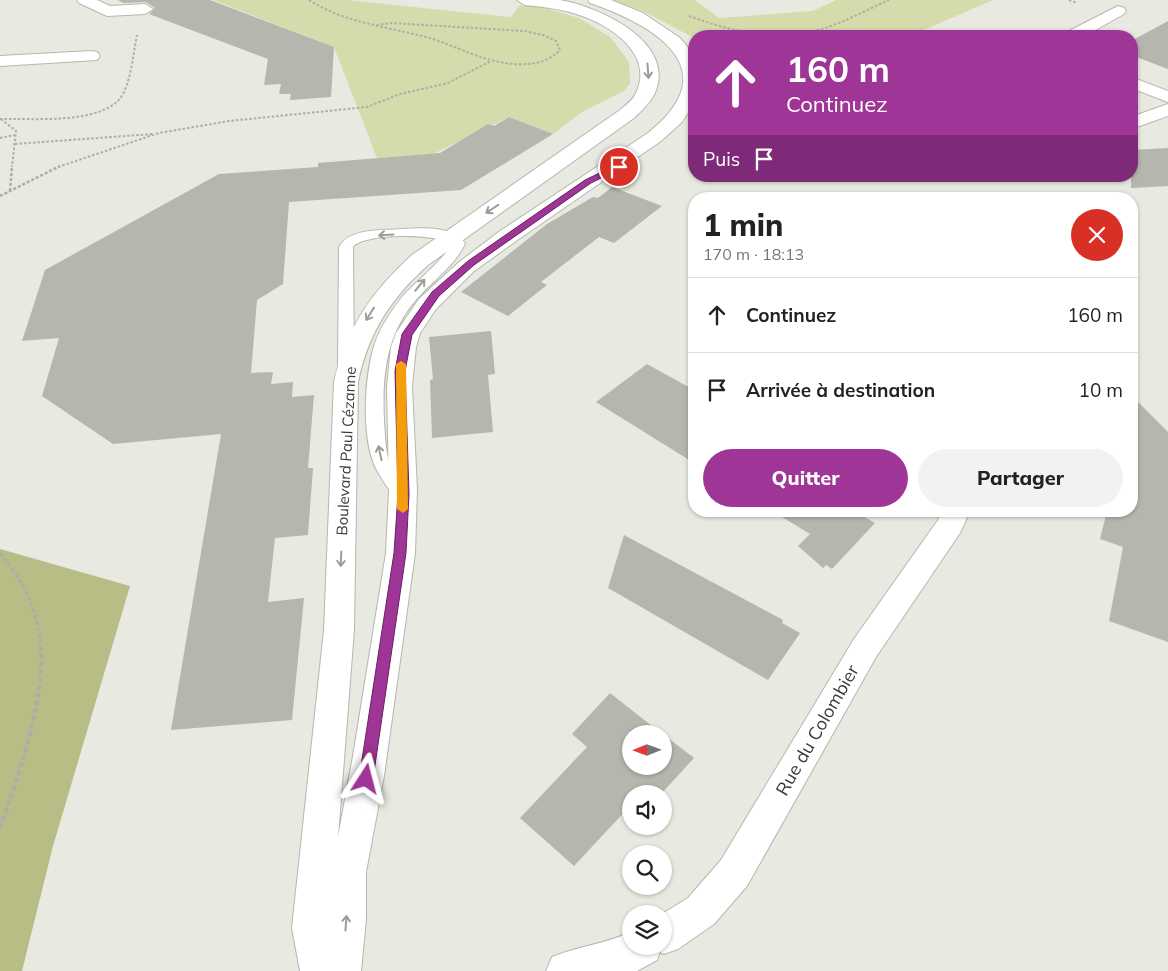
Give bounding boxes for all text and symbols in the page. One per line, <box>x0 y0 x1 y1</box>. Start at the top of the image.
text: 160 m <box>786 47 890 91</box>
icon: ahead <box>703 50 768 115</box>
one-way arrow <box>643 63 653 79</box>
text: Continuez <box>786 90 888 118</box>
icon: arrive <box>750 145 778 173</box>
pin <box>598 146 640 188</box>
text: Puis <box>703 147 740 171</box>
icon: arrive <box>605 153 633 181</box>
one-way arrow <box>486 204 500 214</box>
text: 1 min <box>703 206 783 244</box>
button: close <box>1071 209 1123 261</box>
one-way arrow <box>378 231 394 240</box>
text: 170 m · 18:13 <box>703 244 804 264</box>
one-way arrow <box>414 279 426 292</box>
icon: ahead <box>703 301 731 329</box>
text: Continuez <box>746 303 836 327</box>
text: 160 m <box>1067 303 1123 327</box>
one-way arrow <box>365 306 375 320</box>
street label: Boulevard Paul Cézanne <box>332 366 360 536</box>
icon: arrive <box>703 376 731 404</box>
text: Arrivée à destination <box>746 378 935 402</box>
text: 10 m <box>1079 378 1123 402</box>
one-way arrow <box>374 445 384 461</box>
button: Quitter <box>703 449 908 507</box>
button: Partager <box>918 449 1123 507</box>
one-way arrow <box>337 551 346 567</box>
street label: Rue du Colombier <box>770 660 864 799</box>
north arrow <box>622 725 672 775</box>
map controls <box>622 725 672 955</box>
position arrow <box>339 752 391 804</box>
button: sound <box>622 785 672 835</box>
button: search <box>622 845 672 895</box>
button: layers <box>622 905 672 955</box>
one-way arrow <box>342 915 351 931</box>

